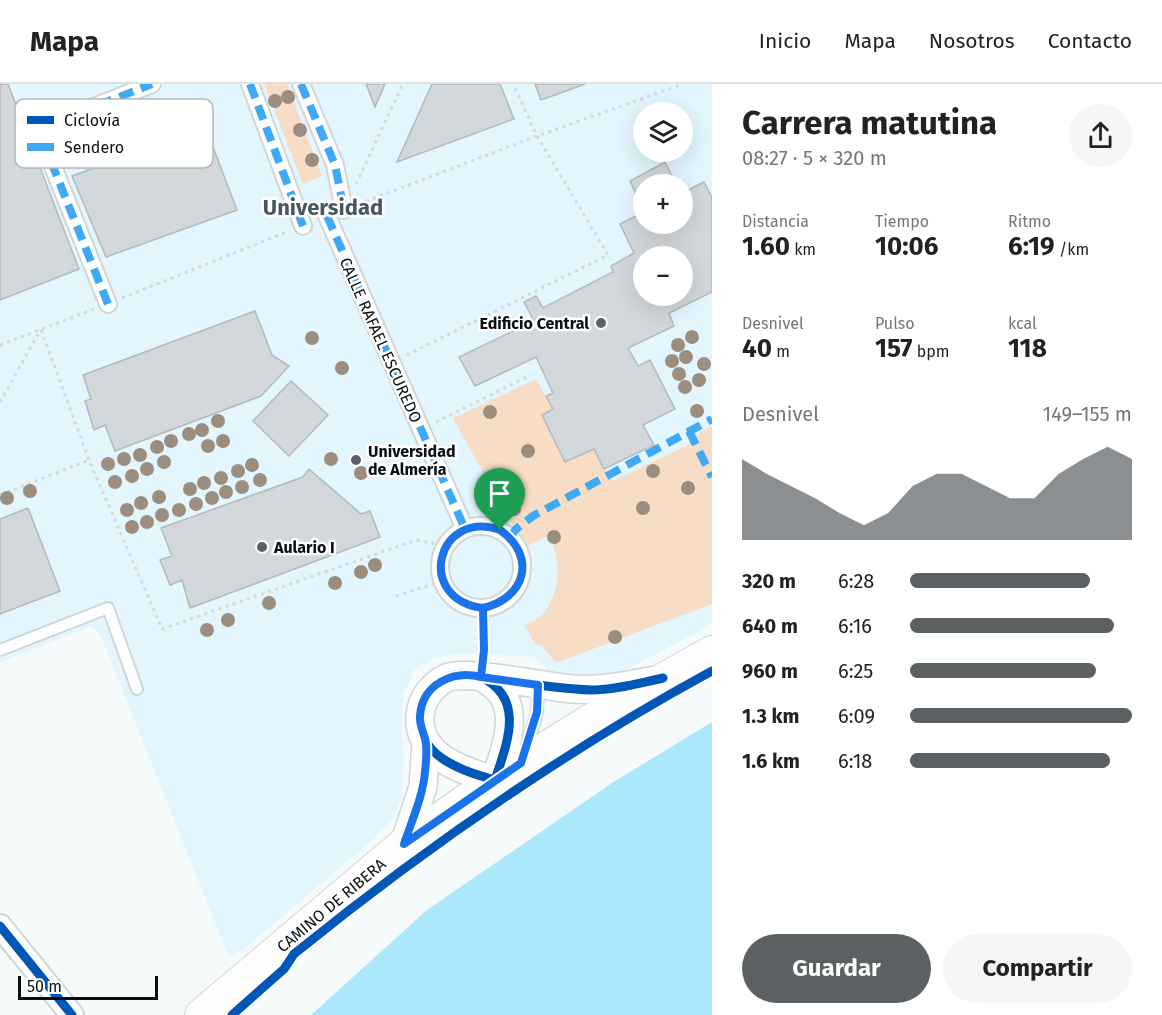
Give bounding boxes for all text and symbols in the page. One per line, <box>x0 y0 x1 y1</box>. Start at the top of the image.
text: Mapa <box>30 25 99 58</box>
text: Inicio <box>759 28 811 54</box>
text: Mapa <box>844 28 896 54</box>
text: Nosotros <box>929 28 1015 54</box>
text: Contacto <box>1048 28 1132 54</box>
legend <box>15 99 213 168</box>
map controls <box>633 102 693 306</box>
button: layers <box>633 102 693 162</box>
text: Carrera matutina <box>742 103 997 143</box>
button: share <box>1069 104 1132 167</box>
text: Ciclovía <box>64 111 120 130</box>
text: Sendero <box>64 138 124 157</box>
text: 08:27 · 5 × 320 m <box>742 146 887 170</box>
button: + <box>633 174 693 234</box>
district label: Universidad <box>263 194 383 221</box>
text: Distancia <box>742 212 809 231</box>
text: Tiempo <box>875 212 929 231</box>
text: Ritmo <box>1008 212 1051 231</box>
text: 1.60 <box>742 231 790 262</box>
text: 10:06 <box>875 231 938 262</box>
text: 6:19 <box>1008 231 1055 262</box>
text: km <box>790 240 816 259</box>
text: /km <box>1055 240 1089 259</box>
button: − <box>633 246 693 306</box>
street label: CALLE RAFAEL ESCUREDO <box>335 255 426 426</box>
place label: Edificio Central <box>480 314 589 333</box>
text: Desnivel <box>742 314 804 333</box>
text: Pulso <box>875 314 915 333</box>
text: kcal <box>1008 314 1037 333</box>
marker: Edificio Central <box>594 316 608 330</box>
text: 40 <box>742 333 772 364</box>
text: 157 <box>875 333 912 364</box>
text: 118 <box>1008 333 1047 364</box>
text: m <box>772 342 790 361</box>
text: bpm <box>912 342 949 361</box>
text: Desnivel <box>742 402 819 426</box>
text: 149–155 m <box>1043 402 1132 426</box>
place label: Universidad de Almería <box>368 442 456 479</box>
marker: Universidad de Almería <box>349 453 363 467</box>
pin <box>474 468 525 530</box>
icon: arrive <box>483 477 516 510</box>
place label: Aulario I <box>273 538 335 557</box>
marker: Aulario I <box>255 540 269 554</box>
text: 320 m <box>742 569 796 593</box>
text: 6:28 <box>838 569 874 593</box>
text: 640 m <box>742 614 798 638</box>
text: 6:16 <box>838 614 872 638</box>
text: 960 m <box>742 659 798 683</box>
text: 6:25 <box>838 659 873 683</box>
text: 1.3 km <box>742 704 799 728</box>
text: 6:09 <box>838 704 875 728</box>
text: 1.6 km <box>742 749 800 773</box>
text: 6:18 <box>838 749 872 773</box>
street label: CAMINO DE RIBERA <box>273 854 390 956</box>
button: Guardar <box>742 934 931 1003</box>
button: Compartir <box>943 934 1132 1003</box>
scale bar <box>18 973 158 1000</box>
text: 50 m <box>27 977 62 996</box>

